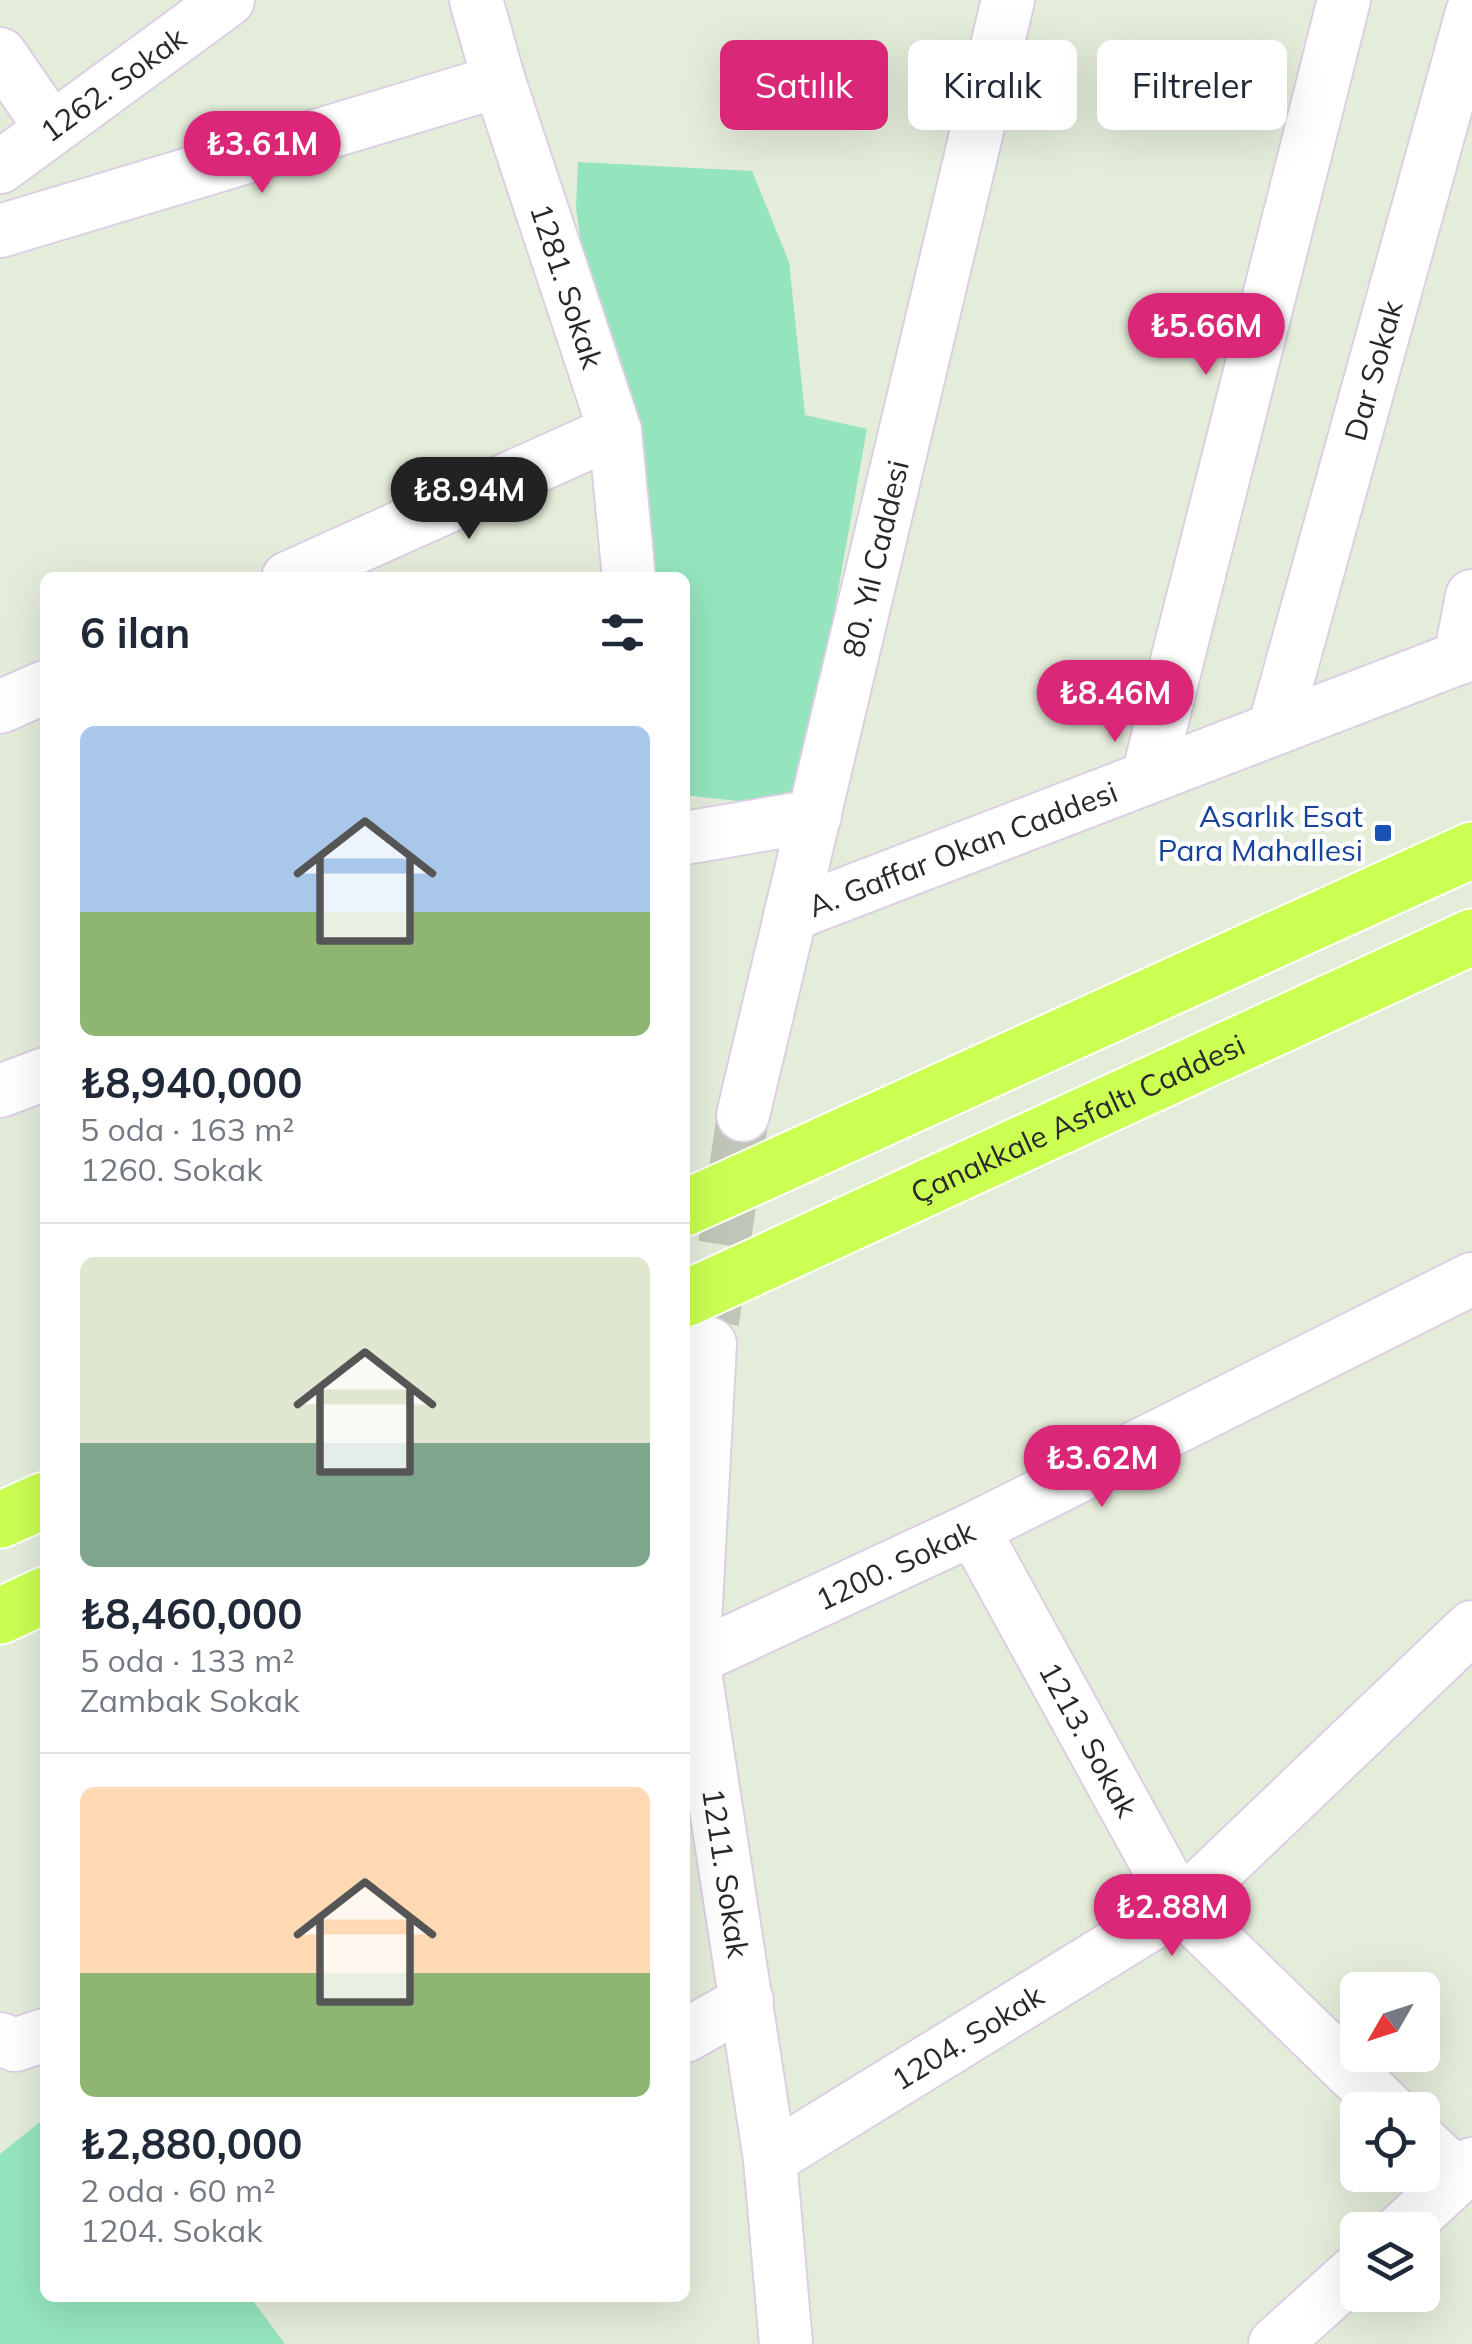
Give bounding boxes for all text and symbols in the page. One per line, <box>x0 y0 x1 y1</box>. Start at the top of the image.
street label: 1262. Sokak <box>33 18 194 150</box>
chip: Satılık <box>720 40 888 130</box>
chip: Kiralık <box>908 40 1077 130</box>
chip: Filtreler <box>1097 40 1287 130</box>
pin: ₺3.61M <box>181 111 343 196</box>
text: ₺3.61M <box>206 123 318 163</box>
street label: 1281. Sokak <box>522 199 612 374</box>
pin: ₺5.66M <box>1125 293 1287 378</box>
street label: Dar Sokak <box>1336 296 1411 445</box>
text: ₺5.66M <box>1150 305 1262 345</box>
street label: 80. Yıl Caddesi <box>834 456 917 661</box>
pin: ₺8.94M <box>388 457 550 542</box>
text: ₺8.94M <box>413 469 525 509</box>
icon: filters <box>595 605 650 660</box>
text: 6 ilan <box>80 606 190 659</box>
pin: ₺8.46M <box>1034 660 1196 745</box>
text: ₺8.46M <box>1059 672 1171 712</box>
street label: A. Gaffar Okan Caddesi <box>803 772 1123 925</box>
icon: home <box>275 791 455 971</box>
place label: Asarlık Esat Para Mahallesi <box>1158 797 1363 869</box>
marker: Asarlık Esat Para Mahallesi <box>1372 822 1394 844</box>
street label: Çanakkale Asfaltı Caddesi <box>904 1025 1251 1212</box>
text: ₺8,940,000 <box>80 1056 302 1109</box>
text: 5 oda · 163 m² <box>80 1109 295 1149</box>
text: 1260. Sokak <box>80 1149 263 1189</box>
icon: home <box>275 1322 455 1502</box>
pin: ₺3.62M <box>1021 1425 1183 1510</box>
text: ₺3.62M <box>1046 1437 1158 1477</box>
street label: 1200. Sokak <box>810 1512 982 1618</box>
text: ₺8,460,000 <box>80 1587 302 1640</box>
text: 5 oda · 133 m² <box>80 1640 295 1680</box>
street label: 1213. Sokak <box>1031 1655 1147 1824</box>
text: Zambak Sokak <box>80 1680 300 1720</box>
street label: 1211. Sokak <box>694 1785 758 1961</box>
icon: home <box>275 1852 455 2032</box>
pin: ₺2.88M <box>1091 1874 1253 1959</box>
text: ₺2.88M <box>1116 1886 1228 1926</box>
north arrow <box>1340 1972 1440 2072</box>
map controls <box>1340 1972 1440 2312</box>
street label: 1204. Sokak <box>885 1976 1051 2098</box>
button: locate <box>1340 2092 1440 2192</box>
text: ₺2,880,000 <box>80 2117 302 2170</box>
text: 2 oda · 60 m² <box>80 2170 275 2210</box>
text: 1204. Sokak <box>80 2210 263 2250</box>
button: layers <box>1340 2212 1440 2312</box>

